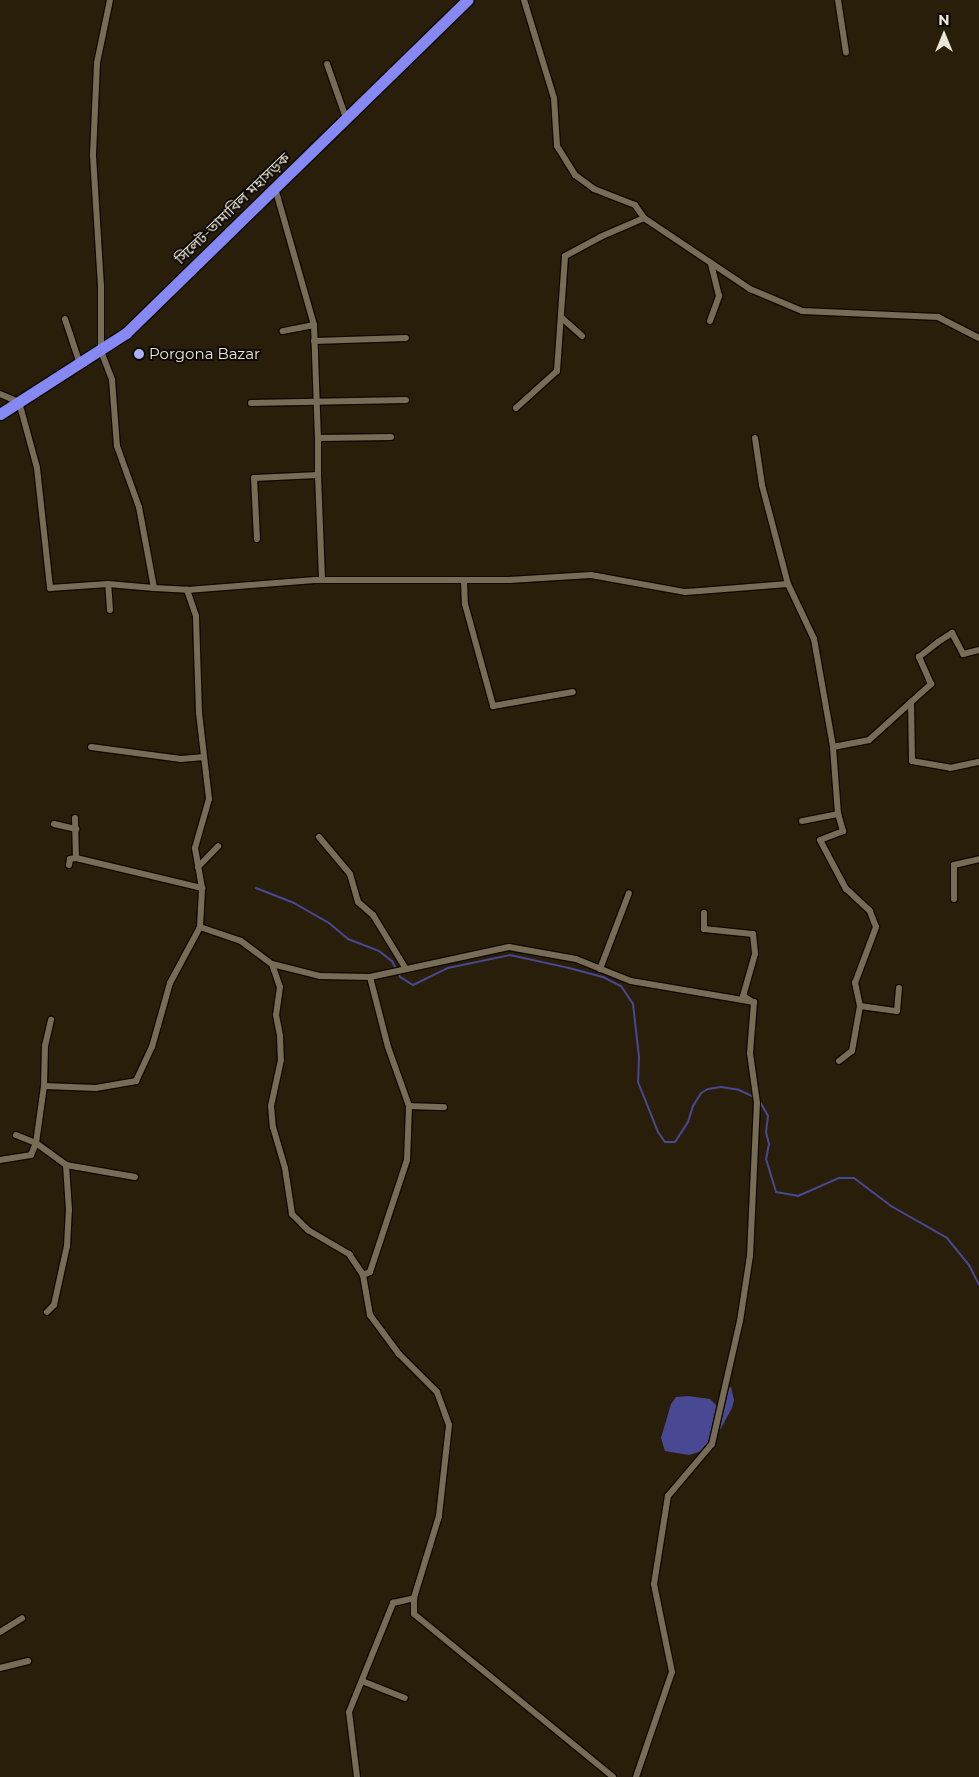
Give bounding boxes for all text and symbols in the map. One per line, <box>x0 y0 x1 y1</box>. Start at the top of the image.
north arrow <box>919 10 969 60</box>
text: N <box>938 11 950 29</box>
street label: সিলেট-তামাবিল মহাসড়ক <box>171 149 293 267</box>
place label: Porgona Bazar <box>149 345 260 363</box>
marker: Porgona Bazar <box>133 348 145 360</box>

